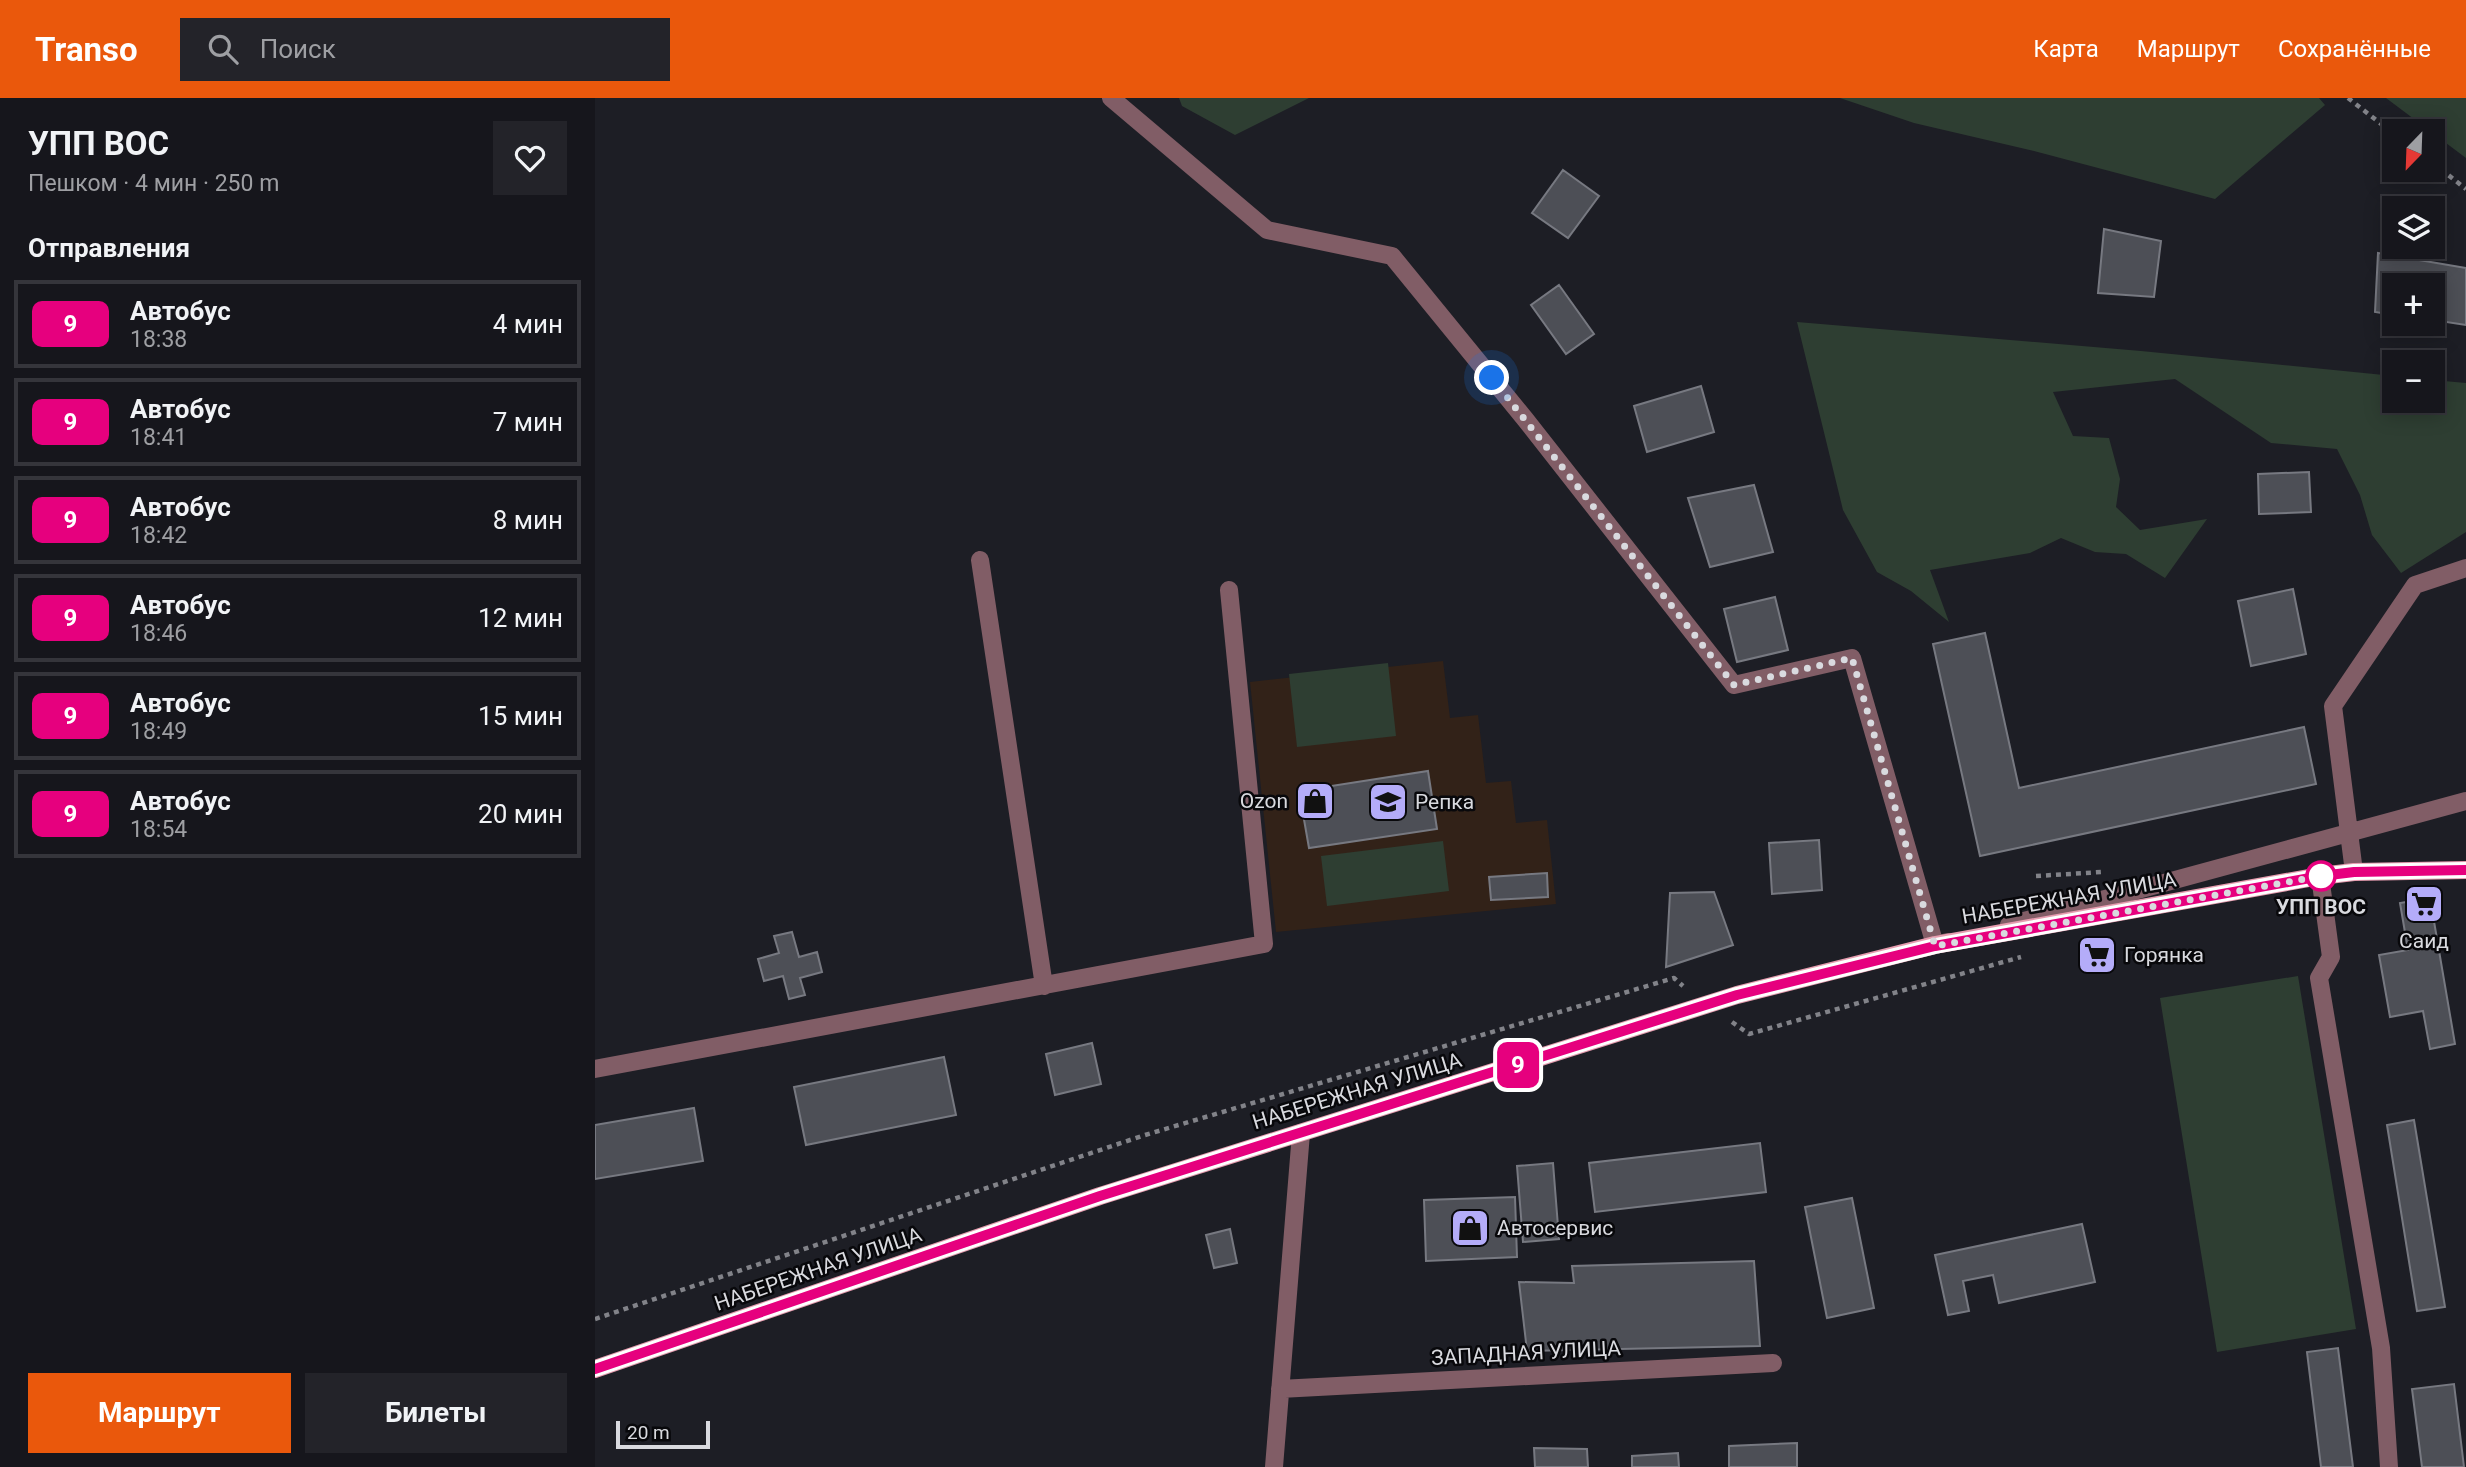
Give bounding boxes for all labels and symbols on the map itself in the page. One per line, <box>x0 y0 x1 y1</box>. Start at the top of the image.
north arrow <box>2382 119 2445 182</box>
your location <box>1474 360 1509 395</box>
shop icon: Ozon <box>1294 780 1336 822</box>
school or university icon: Репка <box>1367 781 1409 823</box>
place label: Ozon <box>1240 789 1288 813</box>
place label: Репка <box>1415 790 1474 814</box>
marker: УПП ВОС <box>2306 861 2336 891</box>
street label: НАБЕРЕЖНАЯ УЛИЦА <box>1960 867 2178 929</box>
supermarket icon: Саид <box>2403 883 2445 925</box>
place label: УПП ВОС <box>2276 895 2366 919</box>
place label: Саид <box>2399 929 2449 953</box>
supermarket icon: Горянка <box>2076 934 2118 976</box>
place label: Горянка <box>2124 943 2204 967</box>
line badge: 9 <box>1495 1042 1541 1088</box>
street label: НАБЕРЕЖНАЯ УЛИЦА <box>1250 1048 1465 1134</box>
shop icon: Автосервис <box>1449 1207 1491 1249</box>
place label: Автосервис <box>1497 1216 1613 1240</box>
street label: НАБЕРЕЖНАЯ УЛИЦА <box>711 1222 925 1316</box>
street label: ЗАПАДНАЯ УЛИЦА <box>1430 1336 1622 1370</box>
scale bar <box>616 1418 711 1450</box>

